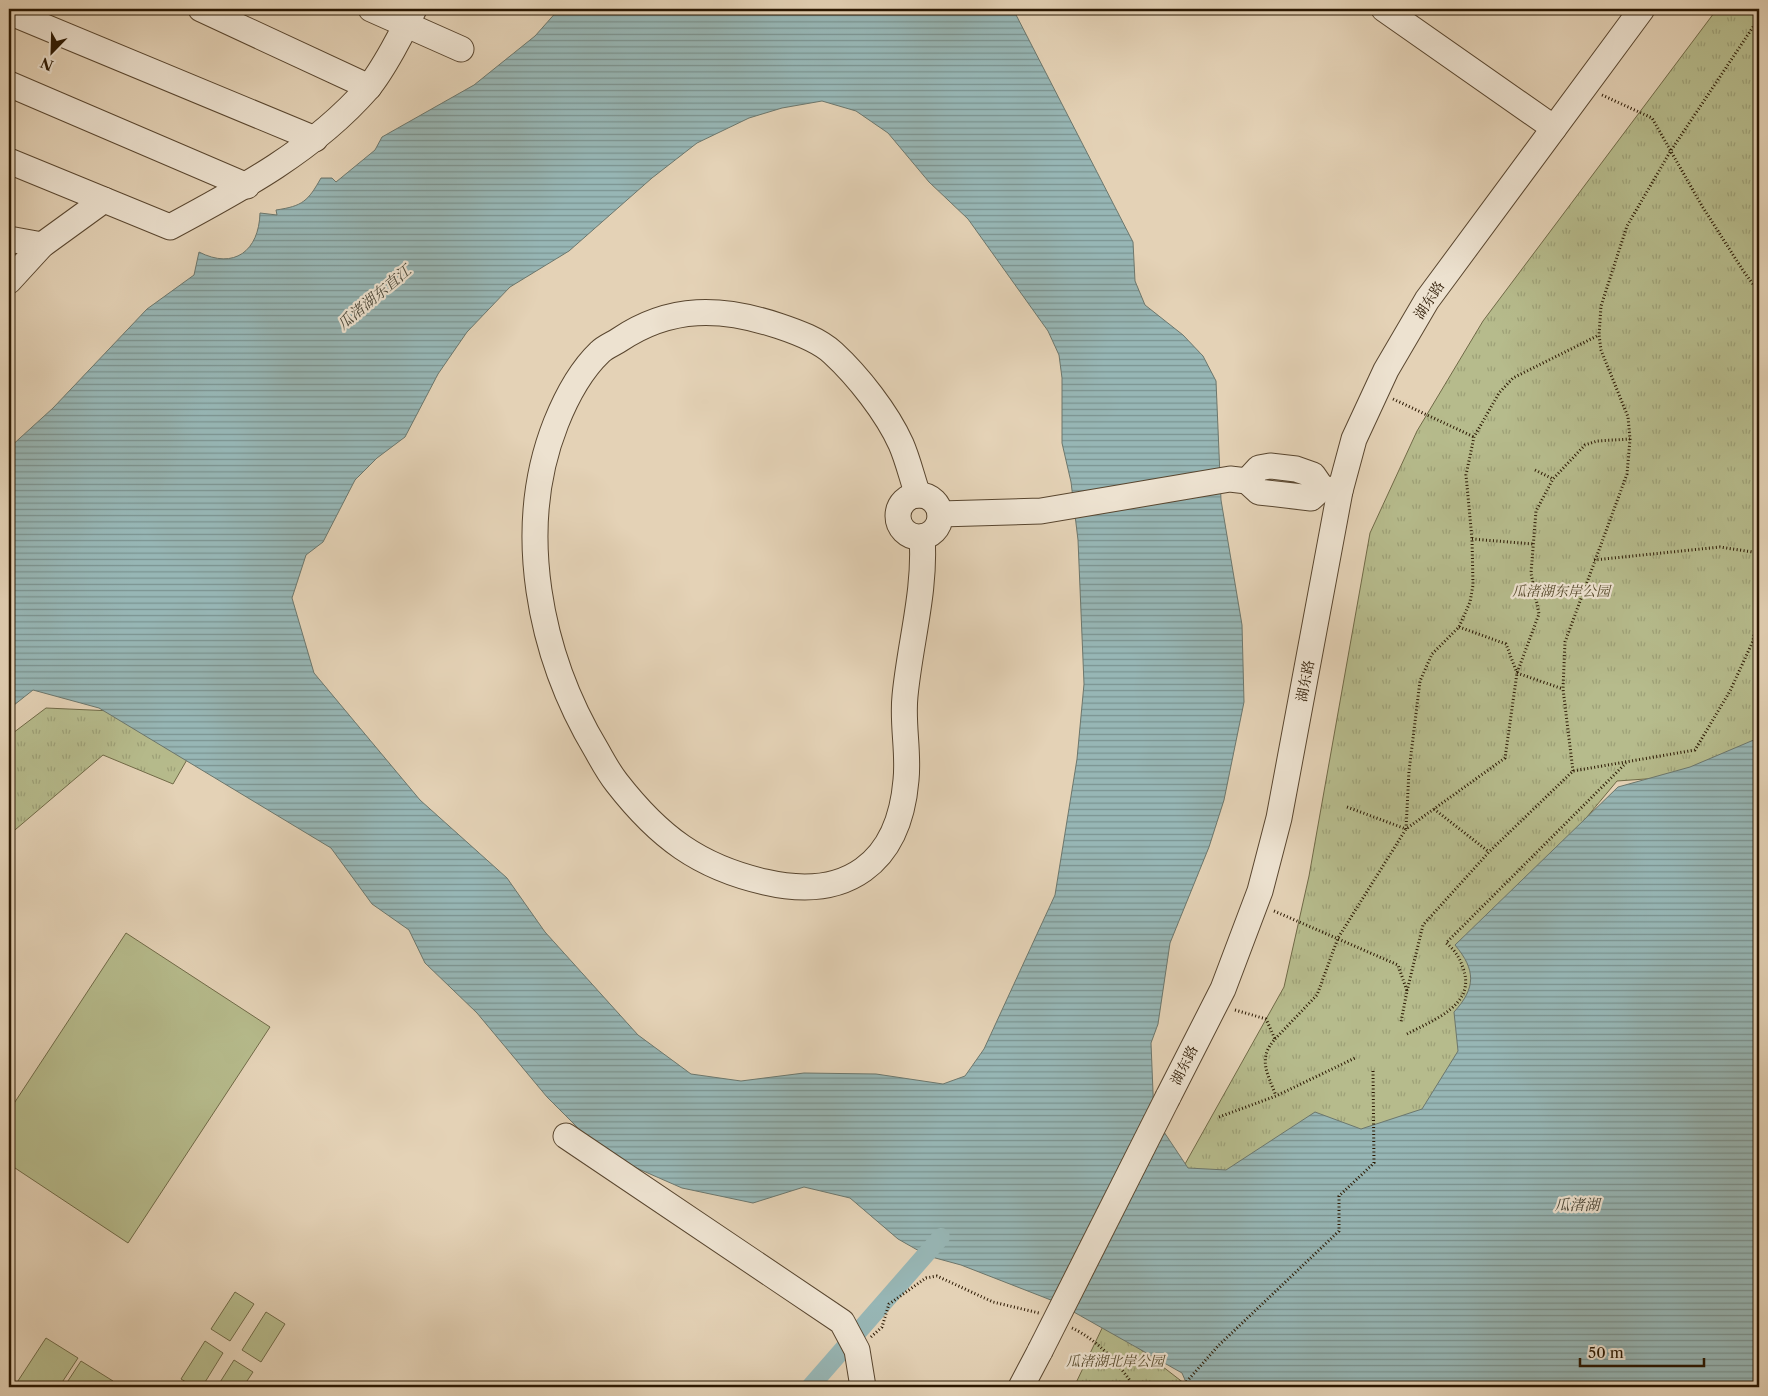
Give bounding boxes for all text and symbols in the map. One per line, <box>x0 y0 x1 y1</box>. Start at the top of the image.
north arrow <box>28 28 78 78</box>
text: N <box>38 53 56 75</box>
water label: 瓜渚湖东直江 <box>333 260 416 333</box>
street label: 湖东路 <box>1410 278 1448 322</box>
park label: 瓜渚湖东岸公园 <box>1512 582 1612 600</box>
street label: 湖东路 <box>1292 659 1318 703</box>
street label: 湖东路 <box>1166 1042 1202 1088</box>
water label: 瓜渚湖 <box>1554 1195 1602 1214</box>
scale bar <box>1580 1336 1704 1368</box>
text: 50 m <box>1588 1343 1624 1362</box>
park label: 瓜渚湖北岸公园 <box>1066 1352 1166 1370</box>

